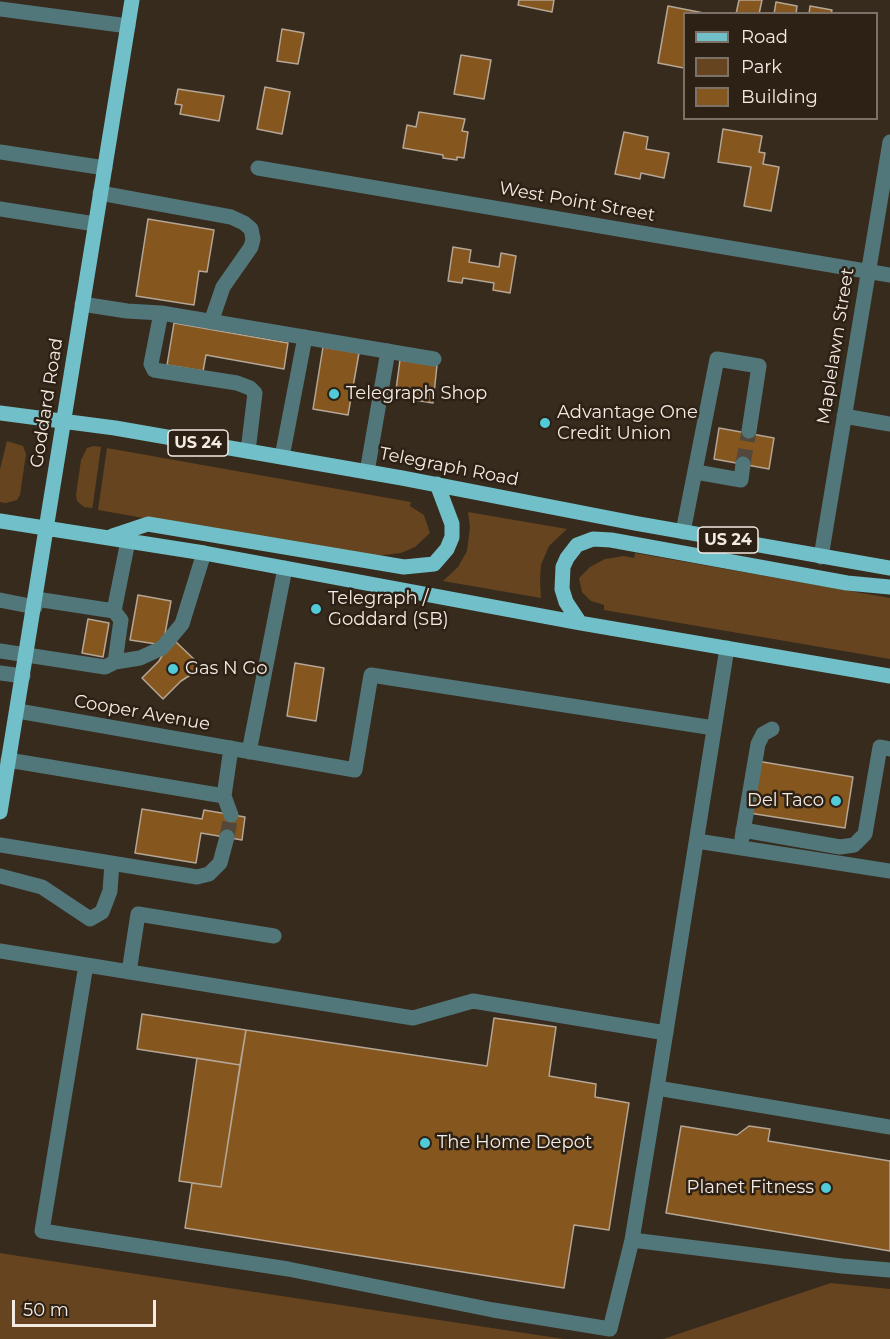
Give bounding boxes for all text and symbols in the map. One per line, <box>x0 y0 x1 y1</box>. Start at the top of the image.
legend <box>683 12 878 120</box>
text: Road <box>741 26 788 48</box>
text: Park <box>741 56 782 78</box>
text: Building <box>741 86 818 108</box>
street label: West Point Street <box>497 178 657 226</box>
street label: Maplelawn Street <box>813 266 859 426</box>
street label: Goddard Road <box>26 337 68 469</box>
place label: Telegraph Shop <box>346 383 487 405</box>
marker: Telegraph Shop <box>327 387 341 401</box>
place label: Advantage One Credit Union <box>557 402 698 444</box>
marker: Advantage One Credit Union <box>538 416 552 430</box>
road number: US 24 <box>168 430 228 456</box>
street label: Telegraph Road <box>377 443 521 491</box>
road number: US 24 <box>698 527 758 553</box>
place label: Telegraph / Goddard (SB) <box>328 588 449 630</box>
marker: Telegraph / Goddard (SB) <box>309 602 323 616</box>
place label: Gas N Go <box>185 658 268 680</box>
marker: Gas N Go <box>166 662 180 676</box>
street label: Cooper Avenue <box>72 690 212 736</box>
place label: Del Taco <box>747 790 824 812</box>
marker: Del Taco <box>829 794 843 808</box>
place label: The Home Depot <box>437 1132 592 1154</box>
marker: The Home Depot <box>418 1136 432 1150</box>
place label: Planet Fitness <box>687 1177 814 1199</box>
marker: Planet Fitness <box>819 1181 833 1195</box>
scale bar <box>15 1288 159 1326</box>
text: 50 m <box>23 1299 69 1321</box>

